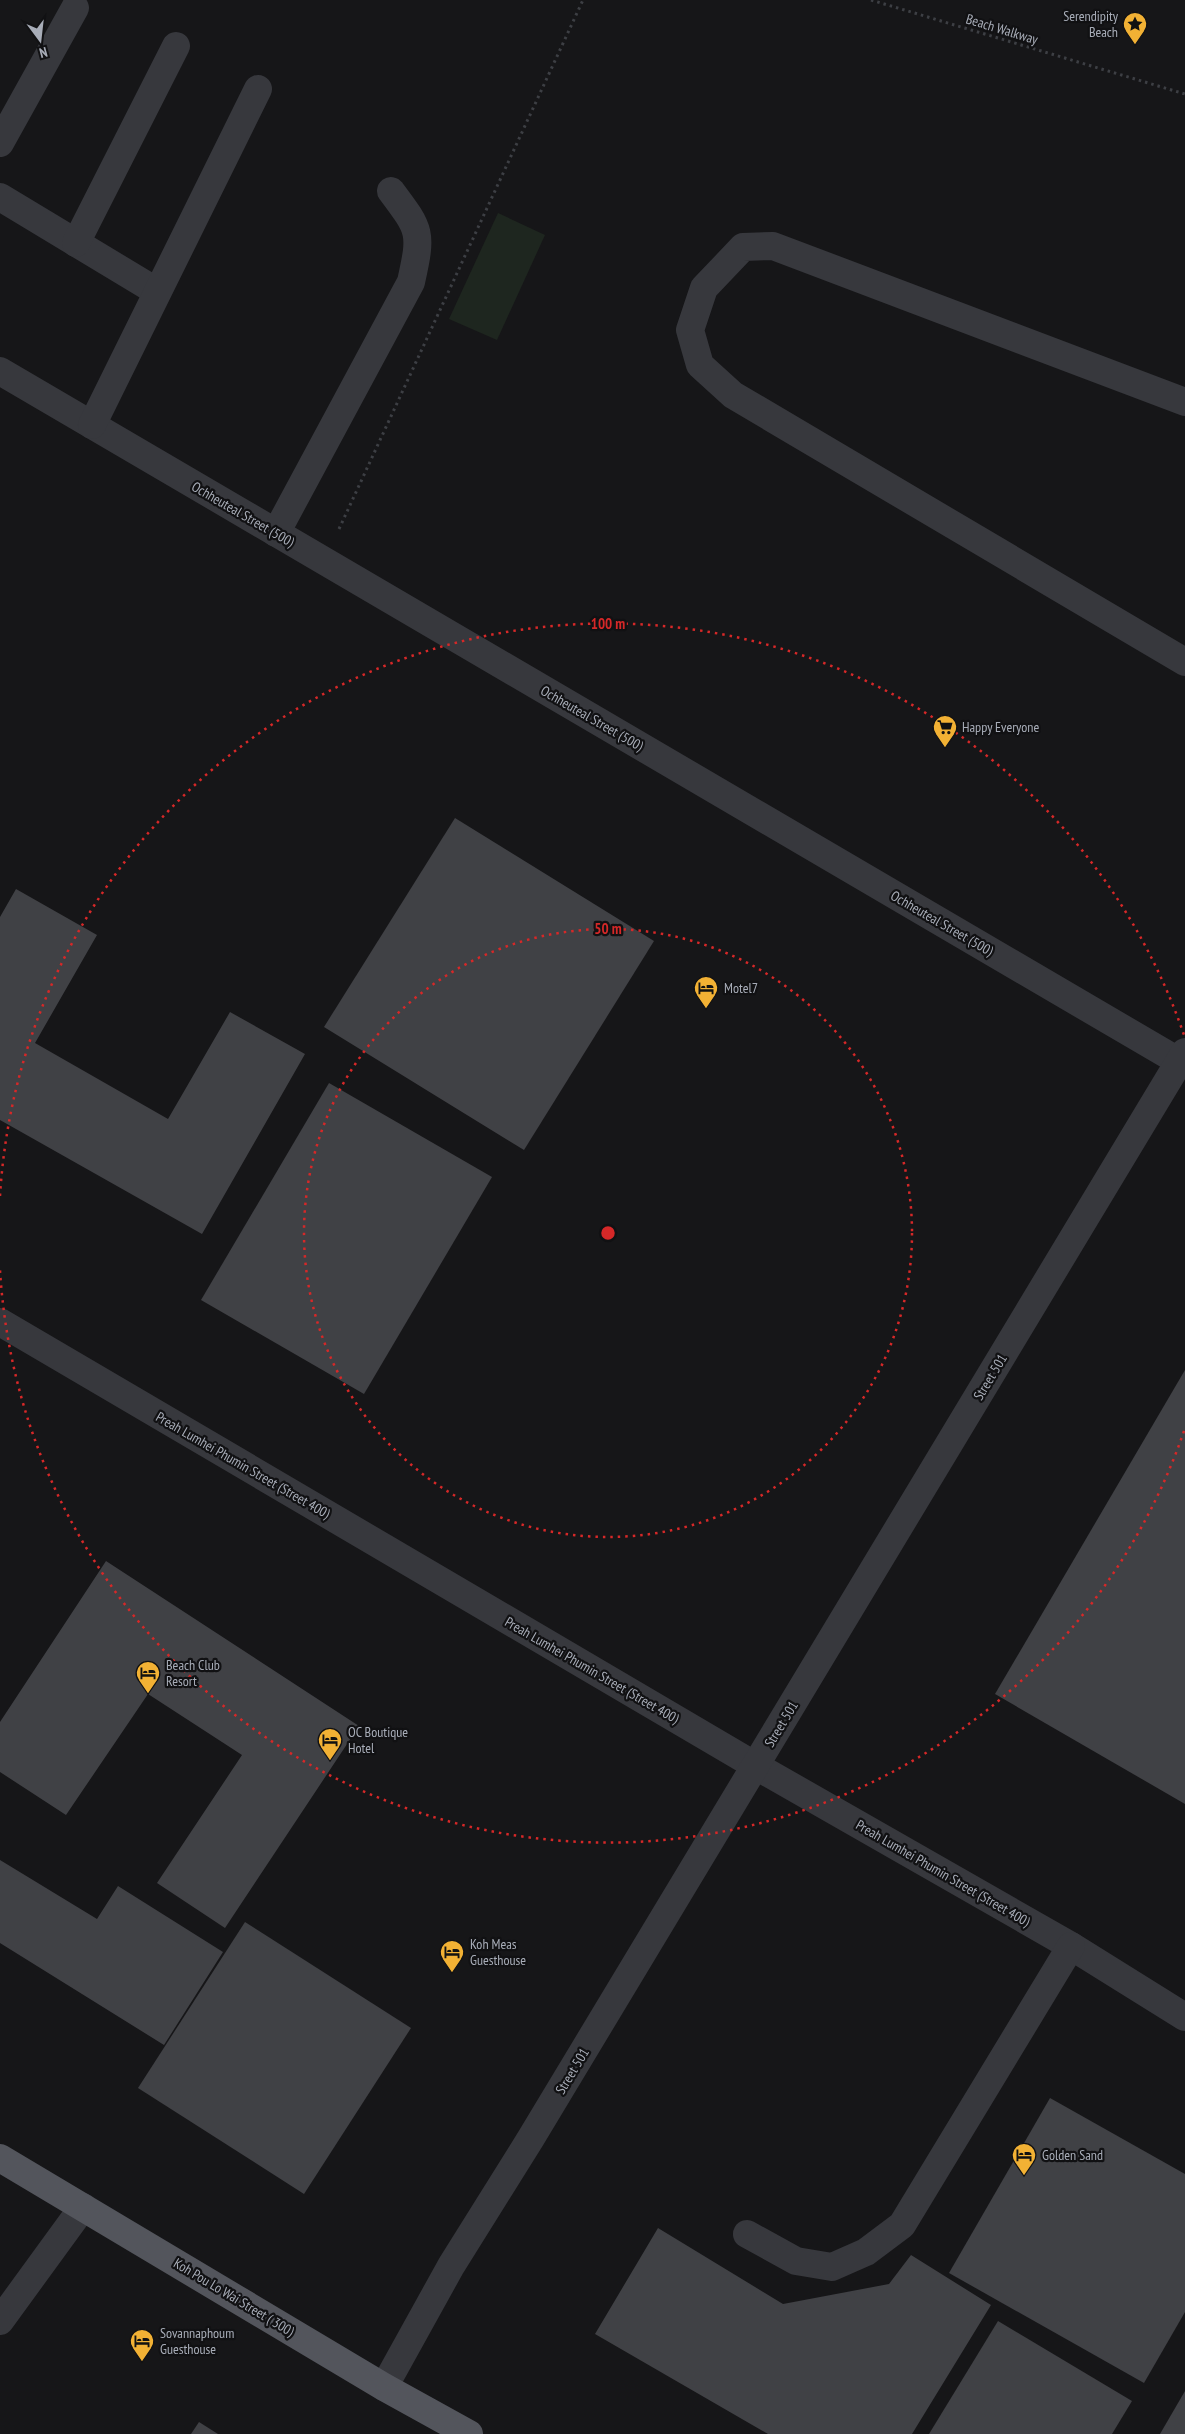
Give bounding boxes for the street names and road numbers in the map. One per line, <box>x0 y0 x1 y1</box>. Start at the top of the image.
street label: Beach Walkway <box>964 10 1041 49</box>
street label: Ochheuteal Street (500) <box>188 477 298 551</box>
street label: Ochheuteal Street (500) <box>537 681 647 755</box>
street label: Ochheuteal Street (500) <box>887 886 997 960</box>
street label: Street 501 <box>969 1351 1011 1403</box>
street label: Preah Lumhei Phumin Street (Street 400) <box>153 1408 334 1523</box>
street label: Preah Lumhei Phumin Street (Street 400) <box>502 1613 683 1728</box>
street label: Street 501 <box>760 1698 802 1750</box>
street label: Preah Lumhei Phumin Street (Street 400) <box>853 1816 1034 1931</box>
street label: Street 501 <box>551 2045 593 2097</box>
street label: Koh Pou Lo Wai Street ( 300) <box>170 2254 298 2340</box>

